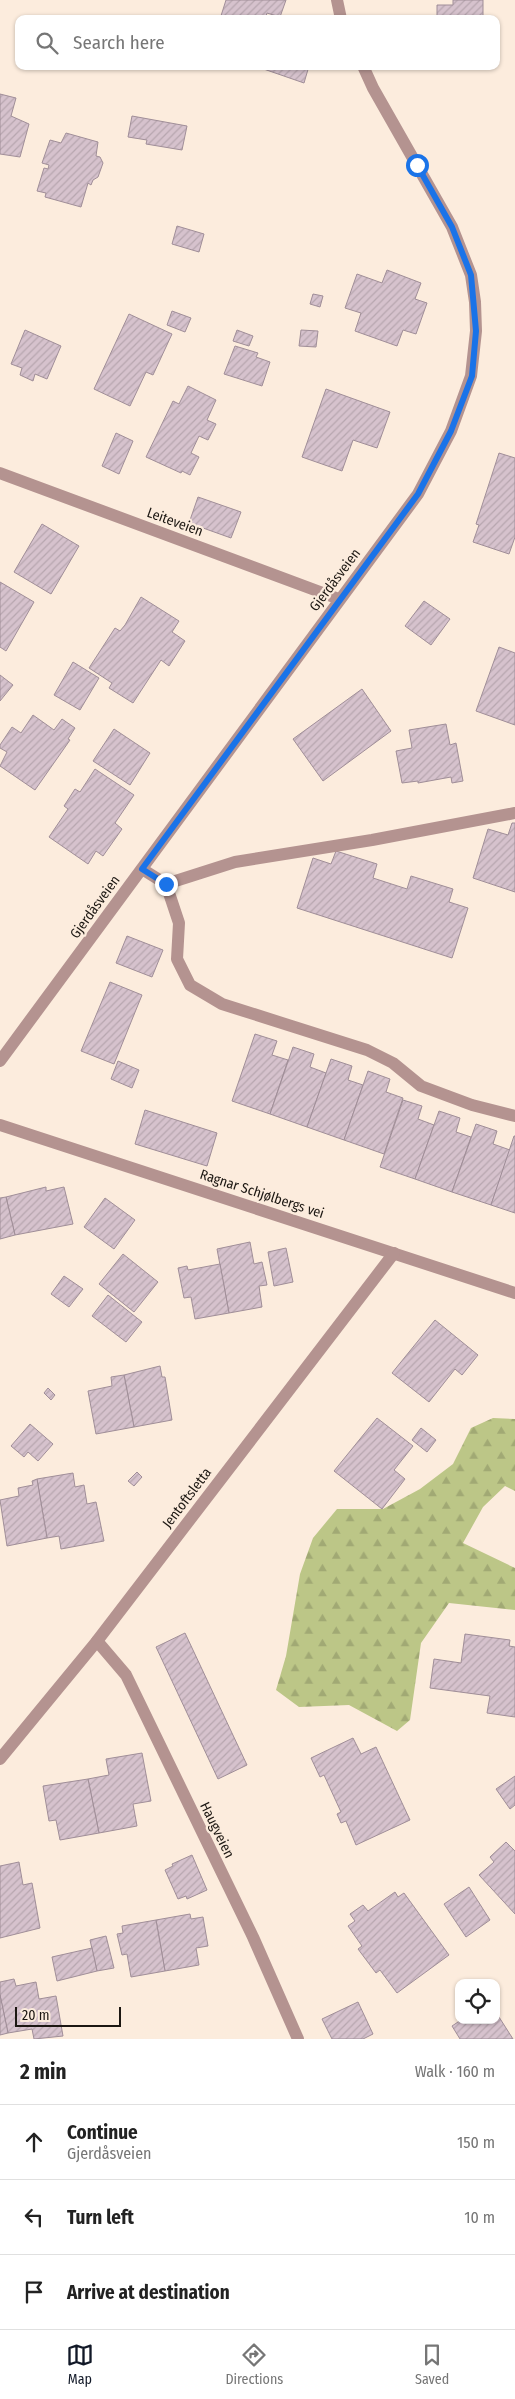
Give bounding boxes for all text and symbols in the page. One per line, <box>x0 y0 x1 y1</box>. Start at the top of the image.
search box <box>15 15 500 70</box>
icon: search <box>33 29 61 57</box>
text: Search here <box>73 31 165 54</box>
route start <box>406 154 429 177</box>
street label: Leiteveien <box>145 504 205 540</box>
street label: Gjerdåsveien <box>306 545 364 615</box>
street label: Gjerdåsveien <box>66 872 124 942</box>
route end <box>155 873 178 896</box>
street label: Ragnar Schjølbergs vei <box>198 1166 326 1222</box>
street label: Jentoftsletta <box>159 1464 215 1532</box>
street label: Haugveien <box>196 1799 238 1861</box>
map controls <box>455 1979 500 2024</box>
button: locate <box>455 1979 500 2024</box>
scale bar <box>15 2004 121 2027</box>
text: 20 m <box>22 2007 50 2024</box>
text: 2 min <box>20 2059 67 2085</box>
text: Walk · 160 m <box>415 2062 495 2081</box>
text: Continue <box>67 2121 138 2144</box>
icon: ahead <box>20 2128 48 2156</box>
text: 150 m <box>457 2133 495 2152</box>
text: Gjerdåsveien <box>67 2144 151 2163</box>
icon: left <box>20 2203 48 2231</box>
text: Turn left <box>67 2206 134 2229</box>
text: 10 m <box>464 2208 495 2227</box>
icon: arrive <box>20 2278 48 2306</box>
text: Arrive at destination <box>67 2281 230 2304</box>
tab: Map <box>66 2341 94 2388</box>
tab: Directions <box>225 2341 283 2388</box>
tab: Saved <box>415 2341 449 2388</box>

